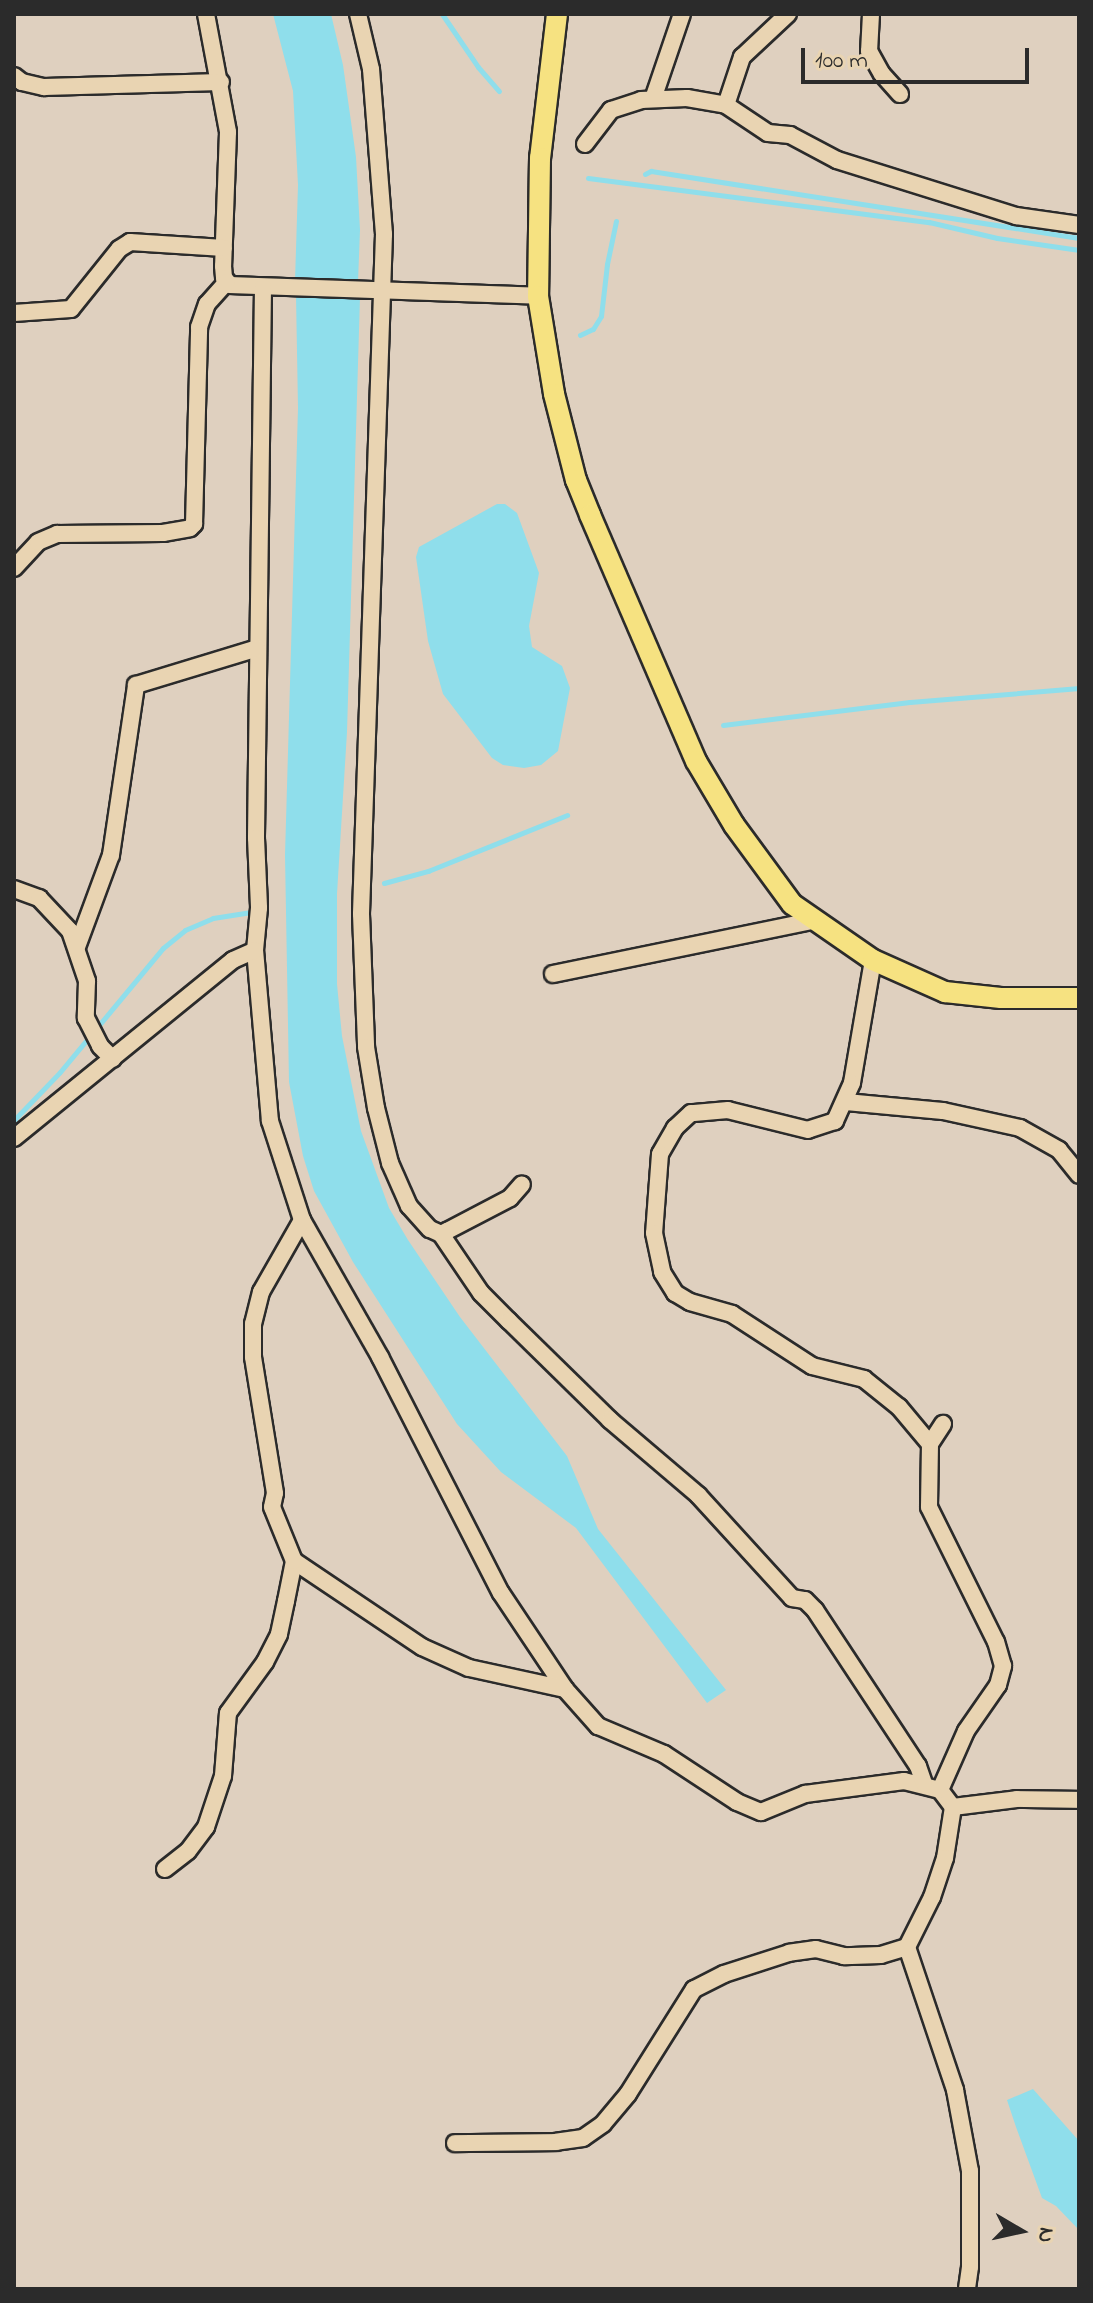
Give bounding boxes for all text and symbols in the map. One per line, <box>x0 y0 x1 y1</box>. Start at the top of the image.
scale bar <box>805 32 1033 82</box>
text: 100 m <box>815 44 868 79</box>
north arrow <box>981 2191 1061 2271</box>
text: N <box>1028 2225 1062 2245</box>

